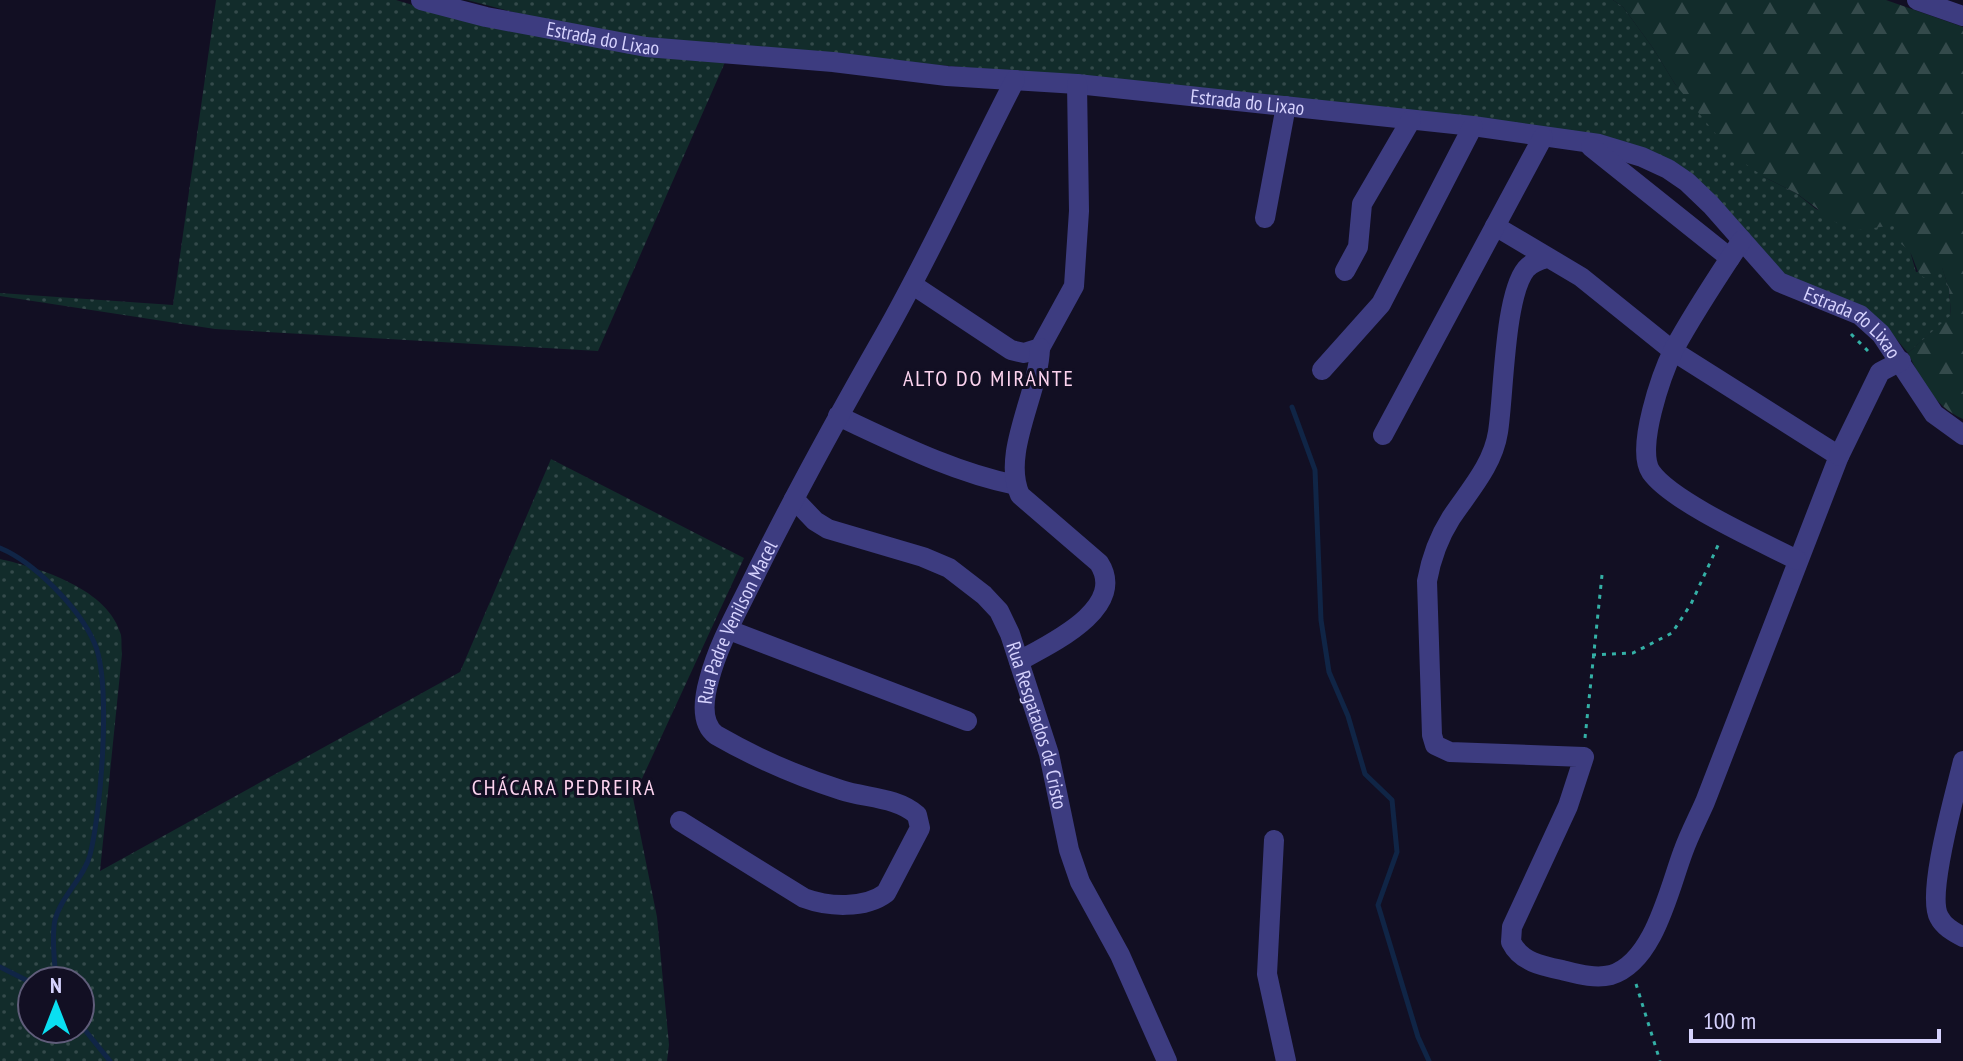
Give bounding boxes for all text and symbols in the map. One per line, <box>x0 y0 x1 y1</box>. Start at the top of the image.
street label: Estrada do Lixao <box>544 16 660 61</box>
street label: Estrada do Lixao <box>1189 83 1306 121</box>
street label: Estrada do Lixao <box>1800 281 1907 363</box>
district label: ALTO DO MIRANTE <box>903 364 1075 392</box>
street label: Rua Padre Venilson Macel <box>692 536 783 706</box>
street label: Rua Resgatados de Cristo <box>1000 638 1073 811</box>
district label: CHÁCARA PEDREIRA <box>472 773 656 801</box>
north arrow <box>16 965 96 1045</box>
text: N <box>50 971 62 999</box>
scale bar <box>1691 993 1939 1043</box>
text: 100 m <box>1703 1005 1756 1036</box>

